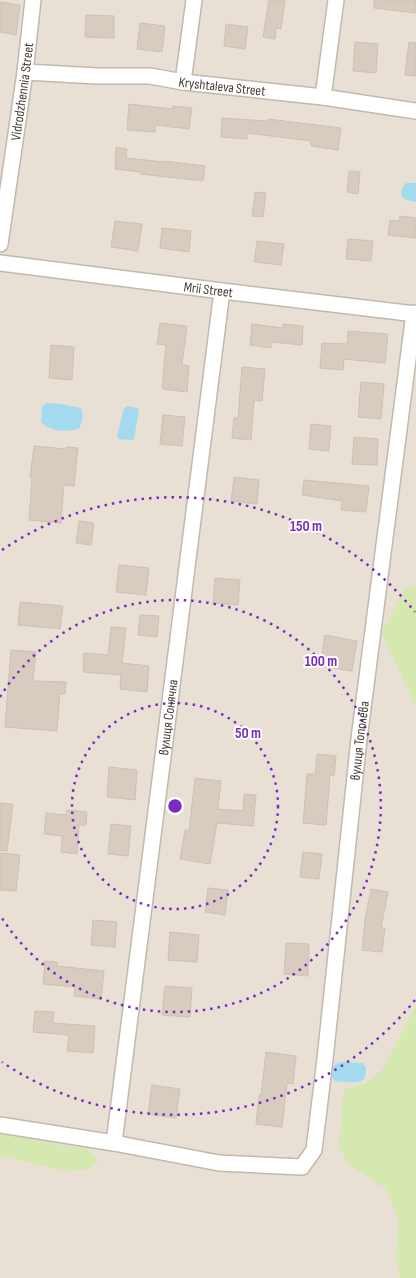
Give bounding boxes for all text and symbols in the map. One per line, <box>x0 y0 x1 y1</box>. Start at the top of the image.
street label: Vidrodzhennia Street <box>7 42 37 142</box>
street label: Kryshtaleva Street <box>177 73 266 100</box>
street label: Mrii Street <box>183 278 234 301</box>
text: 150 m <box>290 517 322 536</box>
text: 100 m <box>305 652 337 671</box>
street label: вулиця Сонячна <box>155 679 182 756</box>
street label: вулиця Тополева <box>347 700 373 781</box>
text: 50 m <box>235 724 261 743</box>
centre of rings <box>166 797 184 815</box>

